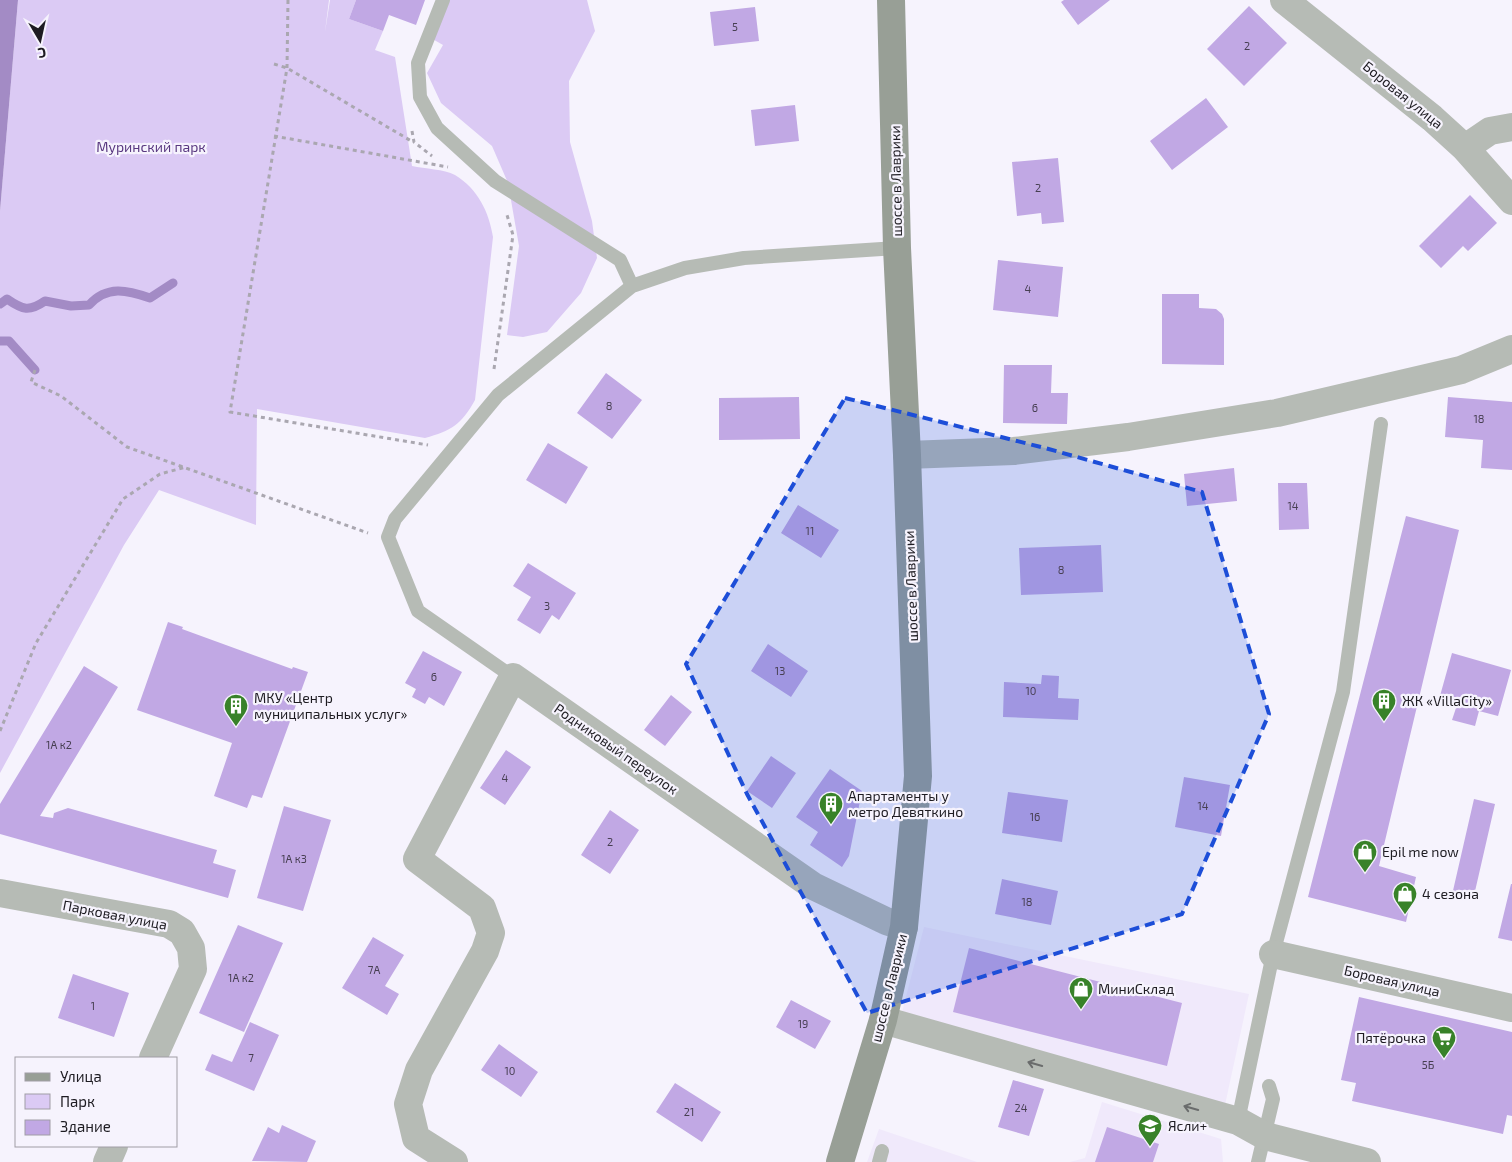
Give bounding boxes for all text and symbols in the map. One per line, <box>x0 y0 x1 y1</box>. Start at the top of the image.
north arrow <box>15 15 65 65</box>
house number: 5 <box>732 20 738 33</box>
house number: 2 <box>1244 39 1250 52</box>
text: С <box>37 44 48 62</box>
street label: Боровая улица <box>1360 57 1447 132</box>
street label: шоссе в Лаврики <box>886 125 905 237</box>
park label: Муринский парк <box>96 138 206 155</box>
house number: 2 <box>1035 181 1041 194</box>
house number: 4 <box>1025 282 1032 295</box>
house number: 8 <box>606 399 612 412</box>
house number: 6 <box>1032 401 1038 414</box>
house number: 18 <box>1473 412 1485 425</box>
house number: 14 <box>1287 499 1299 512</box>
house number: 11 <box>806 524 814 537</box>
street label: шоссе в Лаврики <box>900 530 921 642</box>
house number: 8 <box>1058 563 1064 576</box>
house number: 3 <box>544 599 550 612</box>
house number: 13 <box>775 664 785 677</box>
house number: 6 <box>431 670 437 683</box>
house number: 10 <box>1025 684 1037 697</box>
building icon: ЖК «VillaCity» <box>1371 688 1397 722</box>
place label: МКУ «Центр муниципальных услуг» <box>254 689 408 722</box>
place label: ЖК «VillaCity» <box>1402 692 1492 709</box>
building icon: МКУ «Центр муниципальных услуг» <box>223 693 249 727</box>
street label: Родниковый переулок <box>551 700 682 798</box>
house number: 1А к2 <box>46 738 72 751</box>
house number: 4 <box>502 771 509 784</box>
place label: Апартаменты у метро Девяткино <box>848 787 963 820</box>
building icon: Апартаменты у метро Девяткино <box>818 791 844 825</box>
house number: 14 <box>1197 799 1209 812</box>
house number: 16 <box>1030 810 1040 823</box>
house number: 2 <box>607 835 613 848</box>
shop icon: Epil me now <box>1352 839 1378 873</box>
place label: Epil me now <box>1382 843 1459 860</box>
house number: 1А к3 <box>281 852 307 865</box>
shop icon: 4 сезона <box>1392 881 1418 915</box>
place label: 4 сезона <box>1422 885 1479 902</box>
house number: 18 <box>1021 895 1033 908</box>
street label: Парковая улица <box>61 896 169 933</box>
street label: шоссе в Лаврики <box>867 932 910 1044</box>
street label: Боровая улица <box>1343 961 1442 1000</box>
house number: 7А <box>368 963 380 976</box>
house number: 1А к2 <box>228 971 254 984</box>
shop icon: МиниСклад <box>1068 976 1094 1010</box>
place label: МиниСклад <box>1098 980 1174 997</box>
house number: 1 <box>91 999 95 1012</box>
house number: 19 <box>798 1017 808 1030</box>
supermarket icon: Пятёрочка <box>1431 1025 1457 1059</box>
place label: Пятёрочка <box>1356 1029 1426 1046</box>
house number: 7 <box>248 1051 254 1064</box>
legend <box>15 1057 178 1147</box>
one-way arrow <box>1027 1058 1043 1068</box>
house number: 5Б <box>1422 1058 1435 1071</box>
house number: 10 <box>504 1064 516 1077</box>
text: Улица <box>60 1067 102 1085</box>
text: Парк <box>60 1092 95 1110</box>
house number: 24 <box>1015 1101 1028 1114</box>
one-way arrow <box>1184 1103 1200 1113</box>
house number: 21 <box>684 1105 694 1118</box>
school or university icon: Ясли+ <box>1137 1113 1163 1147</box>
text: Здание <box>60 1117 111 1135</box>
place label: Ясли+ <box>1168 1117 1207 1134</box>

